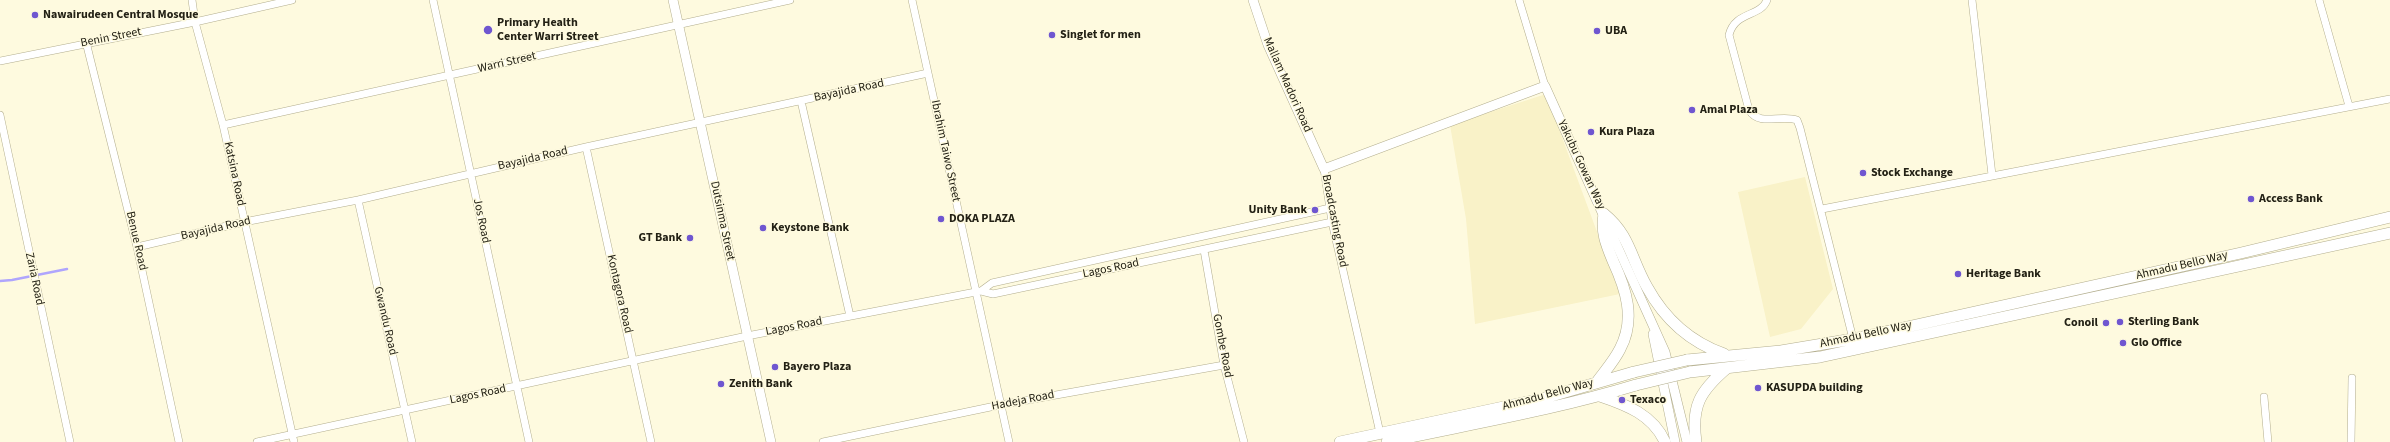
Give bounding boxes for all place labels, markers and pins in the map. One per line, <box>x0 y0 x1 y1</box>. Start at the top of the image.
place label: Nawairudeen Central Mosque <box>43 8 199 22</box>
marker: Nawairudeen Central Mosque <box>30 10 40 20</box>
place label: Primary Health Center Warri Street <box>497 16 599 44</box>
marker: Primary Health Center Warri Street <box>482 24 494 36</box>
place label: UBA <box>1605 24 1627 38</box>
marker: UBA <box>1592 26 1602 36</box>
place label: Singlet for men <box>1060 28 1141 42</box>
marker: Singlet for men <box>1047 30 1057 40</box>
place label: Amal Plaza <box>1700 103 1758 117</box>
marker: Amal Plaza <box>1687 105 1697 115</box>
place label: Kura Plaza <box>1599 125 1655 139</box>
marker: Kura Plaza <box>1586 127 1596 137</box>
place label: Stock Exchange <box>1871 166 1953 180</box>
marker: Stock Exchange <box>1858 168 1868 178</box>
place label: Access Bank <box>2259 192 2323 206</box>
marker: Access Bank <box>2246 194 2256 204</box>
place label: Unity Bank <box>1249 203 1307 217</box>
marker: Unity Bank <box>1310 205 1320 215</box>
place label: DOKA PLAZA <box>949 212 1015 226</box>
marker: DOKA PLAZA <box>936 214 946 224</box>
place label: Keystone Bank <box>771 221 849 235</box>
marker: Keystone Bank <box>758 223 768 233</box>
place label: GT Bank <box>638 231 682 245</box>
marker: GT Bank <box>685 233 695 243</box>
place label: Heritage Bank <box>1966 267 2041 281</box>
marker: Heritage Bank <box>1953 269 1963 279</box>
place label: Sterling Bank <box>2128 315 2199 329</box>
place label: Conoil <box>2064 316 2098 330</box>
marker: Sterling Bank <box>2115 317 2125 327</box>
marker: Conoil <box>2101 318 2111 328</box>
place label: Glo Office <box>2131 336 2182 350</box>
marker: Glo Office <box>2118 338 2128 348</box>
place label: Bayero Plaza <box>783 360 851 374</box>
marker: Bayero Plaza <box>770 362 780 372</box>
place label: Zenith Bank <box>729 377 793 391</box>
marker: Zenith Bank <box>716 379 726 389</box>
place label: KASUPDA building <box>1766 381 1863 395</box>
marker: KASUPDA building <box>1753 383 1763 393</box>
place label: Texaco <box>1630 393 1666 407</box>
marker: Texaco <box>1617 395 1627 405</box>

